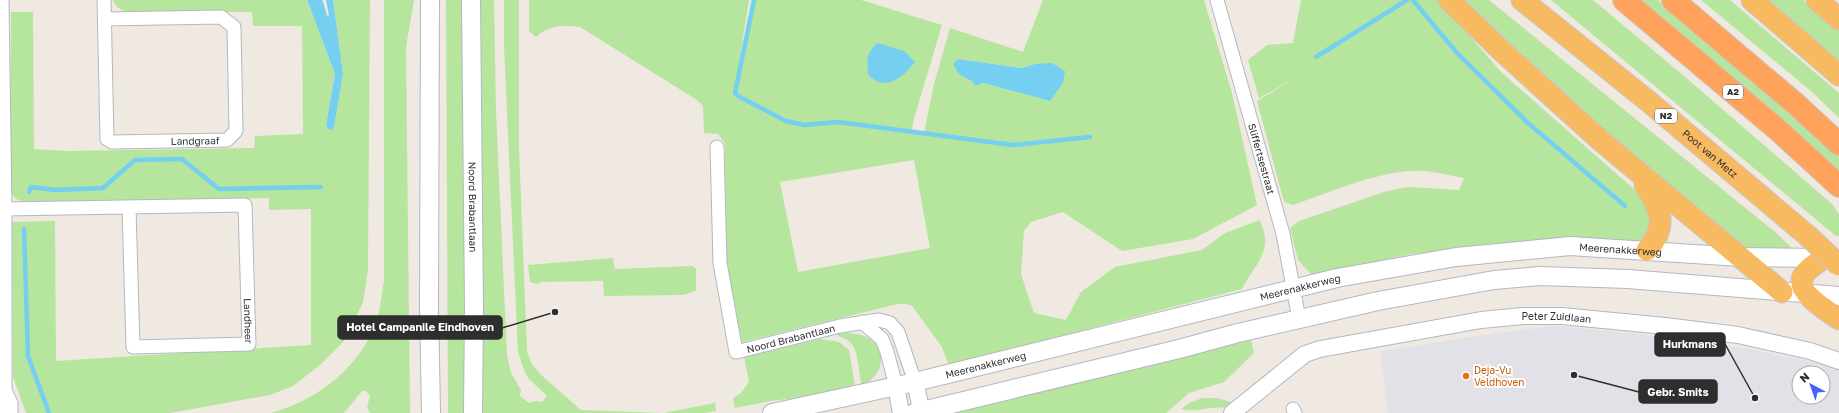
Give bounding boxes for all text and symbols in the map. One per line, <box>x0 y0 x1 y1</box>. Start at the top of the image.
road number: A2 <box>1723 85 1743 99</box>
road number: N2 <box>1655 109 1677 123</box>
street label: Sliffertsestraat <box>1246 122 1277 196</box>
street label: Poot van Metz <box>1680 127 1740 180</box>
street label: Landgraaf <box>171 134 220 147</box>
street label: Noord Brabantlaan <box>467 162 479 252</box>
street label: Meerenakkerweg <box>1579 241 1662 258</box>
street label: Meerenakkerweg <box>1259 272 1341 303</box>
street label: Landheer <box>242 298 255 344</box>
street label: Peter Zuidlaan <box>1522 310 1592 325</box>
callout: Hotel Campanile Eindhoven <box>338 316 502 339</box>
text: Hotel Campanile Eindhoven <box>346 320 494 333</box>
street label: Noord Brabantlaan <box>745 321 836 355</box>
callout: Hurkmans <box>1655 333 1725 356</box>
text: Hurkmans <box>1663 337 1717 350</box>
street label: Meerenakkerweg <box>944 349 1027 380</box>
place label: Deja-Vu Veldhoven <box>1474 364 1524 388</box>
north arrow <box>1791 365 1831 405</box>
text: N <box>1797 369 1812 385</box>
marker: Deja-Vu Veldhoven <box>1461 371 1471 381</box>
callout: Gebr. Smits <box>1639 380 1717 403</box>
text: Gebr. Smits <box>1647 385 1709 398</box>

